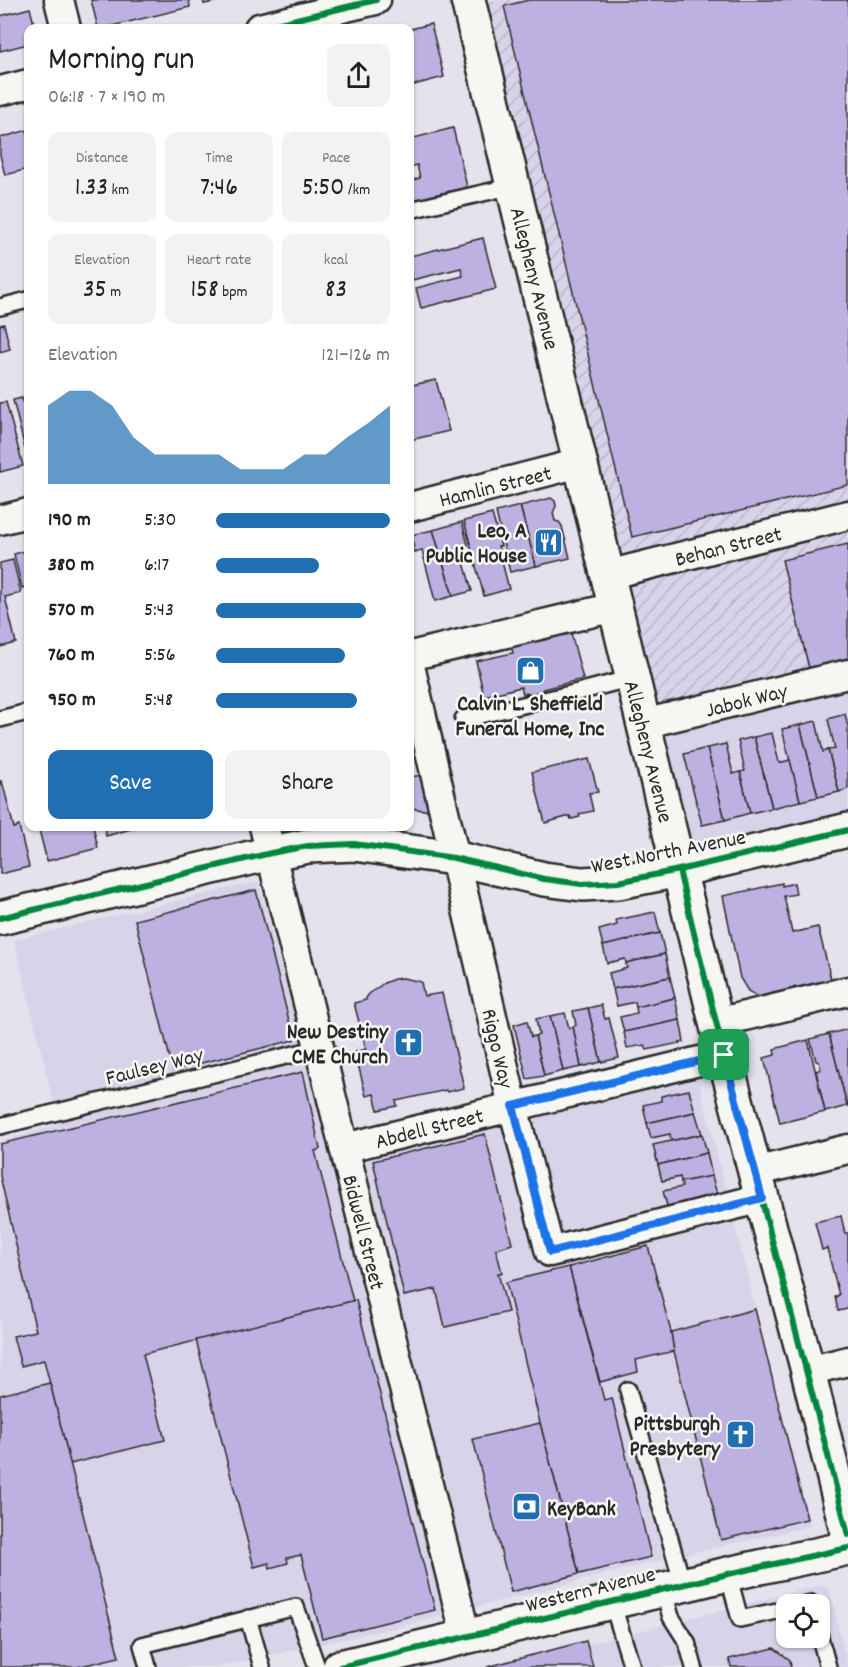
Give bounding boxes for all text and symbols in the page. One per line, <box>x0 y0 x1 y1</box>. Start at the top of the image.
text: Morning run <box>48 38 195 85</box>
button: share <box>327 44 390 107</box>
text: 06:18 · 7 × 190 m <box>48 84 166 112</box>
text: Distance <box>76 147 128 170</box>
text: Time <box>205 147 233 170</box>
text: Pace <box>322 147 350 170</box>
text: 1.33 <box>75 170 108 207</box>
text: 7:46 <box>200 170 238 207</box>
text: 5:50 <box>302 170 344 207</box>
text: km <box>108 179 129 202</box>
text: /km <box>344 179 370 202</box>
street label: Allegheny Avenue <box>500 204 565 353</box>
text: Elevation <box>74 249 130 272</box>
text: Heart rate <box>187 249 251 272</box>
text: kcal <box>324 249 348 272</box>
text: 35 <box>83 272 106 309</box>
text: 158 <box>190 272 219 309</box>
text: 83 <box>325 272 347 309</box>
text: m <box>106 281 121 304</box>
text: bpm <box>219 281 248 304</box>
text: Elevation <box>48 342 118 370</box>
text: 121–126 m <box>321 342 390 370</box>
street label: Hamlin Street <box>436 459 555 517</box>
text: 190 m <box>48 507 91 535</box>
text: 5:30 <box>144 507 176 535</box>
place label: Leo, A Public House <box>425 517 527 573</box>
street label: Behan Street <box>672 520 786 577</box>
restaurant icon: Leo, A Public House <box>532 526 564 558</box>
text: 380 m <box>48 552 94 580</box>
text: 6:17 <box>144 552 169 580</box>
text: 570 m <box>48 597 94 625</box>
text: 5:43 <box>144 597 174 625</box>
text: 760 m <box>48 642 95 670</box>
text: 5:56 <box>144 642 176 670</box>
shop icon: Calvin L. Sheffield Funeral Home, Inc <box>514 654 546 686</box>
street label: Allegheny Avenue <box>614 677 679 826</box>
street label: Jabok Way <box>703 677 792 728</box>
text: 950 m <box>48 687 96 715</box>
text: 5:48 <box>144 687 173 715</box>
place label: Calvin L. Sheffield Funeral Home, Inc <box>456 690 605 746</box>
button: Save <box>48 750 213 819</box>
button: Share <box>225 750 390 819</box>
street label: West North Avenue <box>589 823 749 884</box>
street label: Riggo Way <box>471 1006 520 1093</box>
place label: New Destiny CME Church <box>287 1018 389 1074</box>
church icon: New Destiny CME Church <box>393 1027 425 1059</box>
pin <box>698 1029 749 1080</box>
icon: arrive <box>707 1038 740 1071</box>
street label: Faulsey Way <box>103 1041 208 1095</box>
street label: Abdell Street <box>372 1102 487 1159</box>
street label: Bidwell Street <box>332 1172 391 1294</box>
place label: Pittsburgh Presbytery <box>630 1410 721 1466</box>
church icon: Pittsburgh Presbytery <box>725 1419 757 1451</box>
bank icon: KeyBank <box>510 1491 542 1523</box>
place label: KeyBank <box>547 1495 616 1526</box>
street label: Western Avenue <box>523 1560 659 1623</box>
map controls <box>776 1594 830 1648</box>
button: locate <box>776 1594 830 1648</box>

